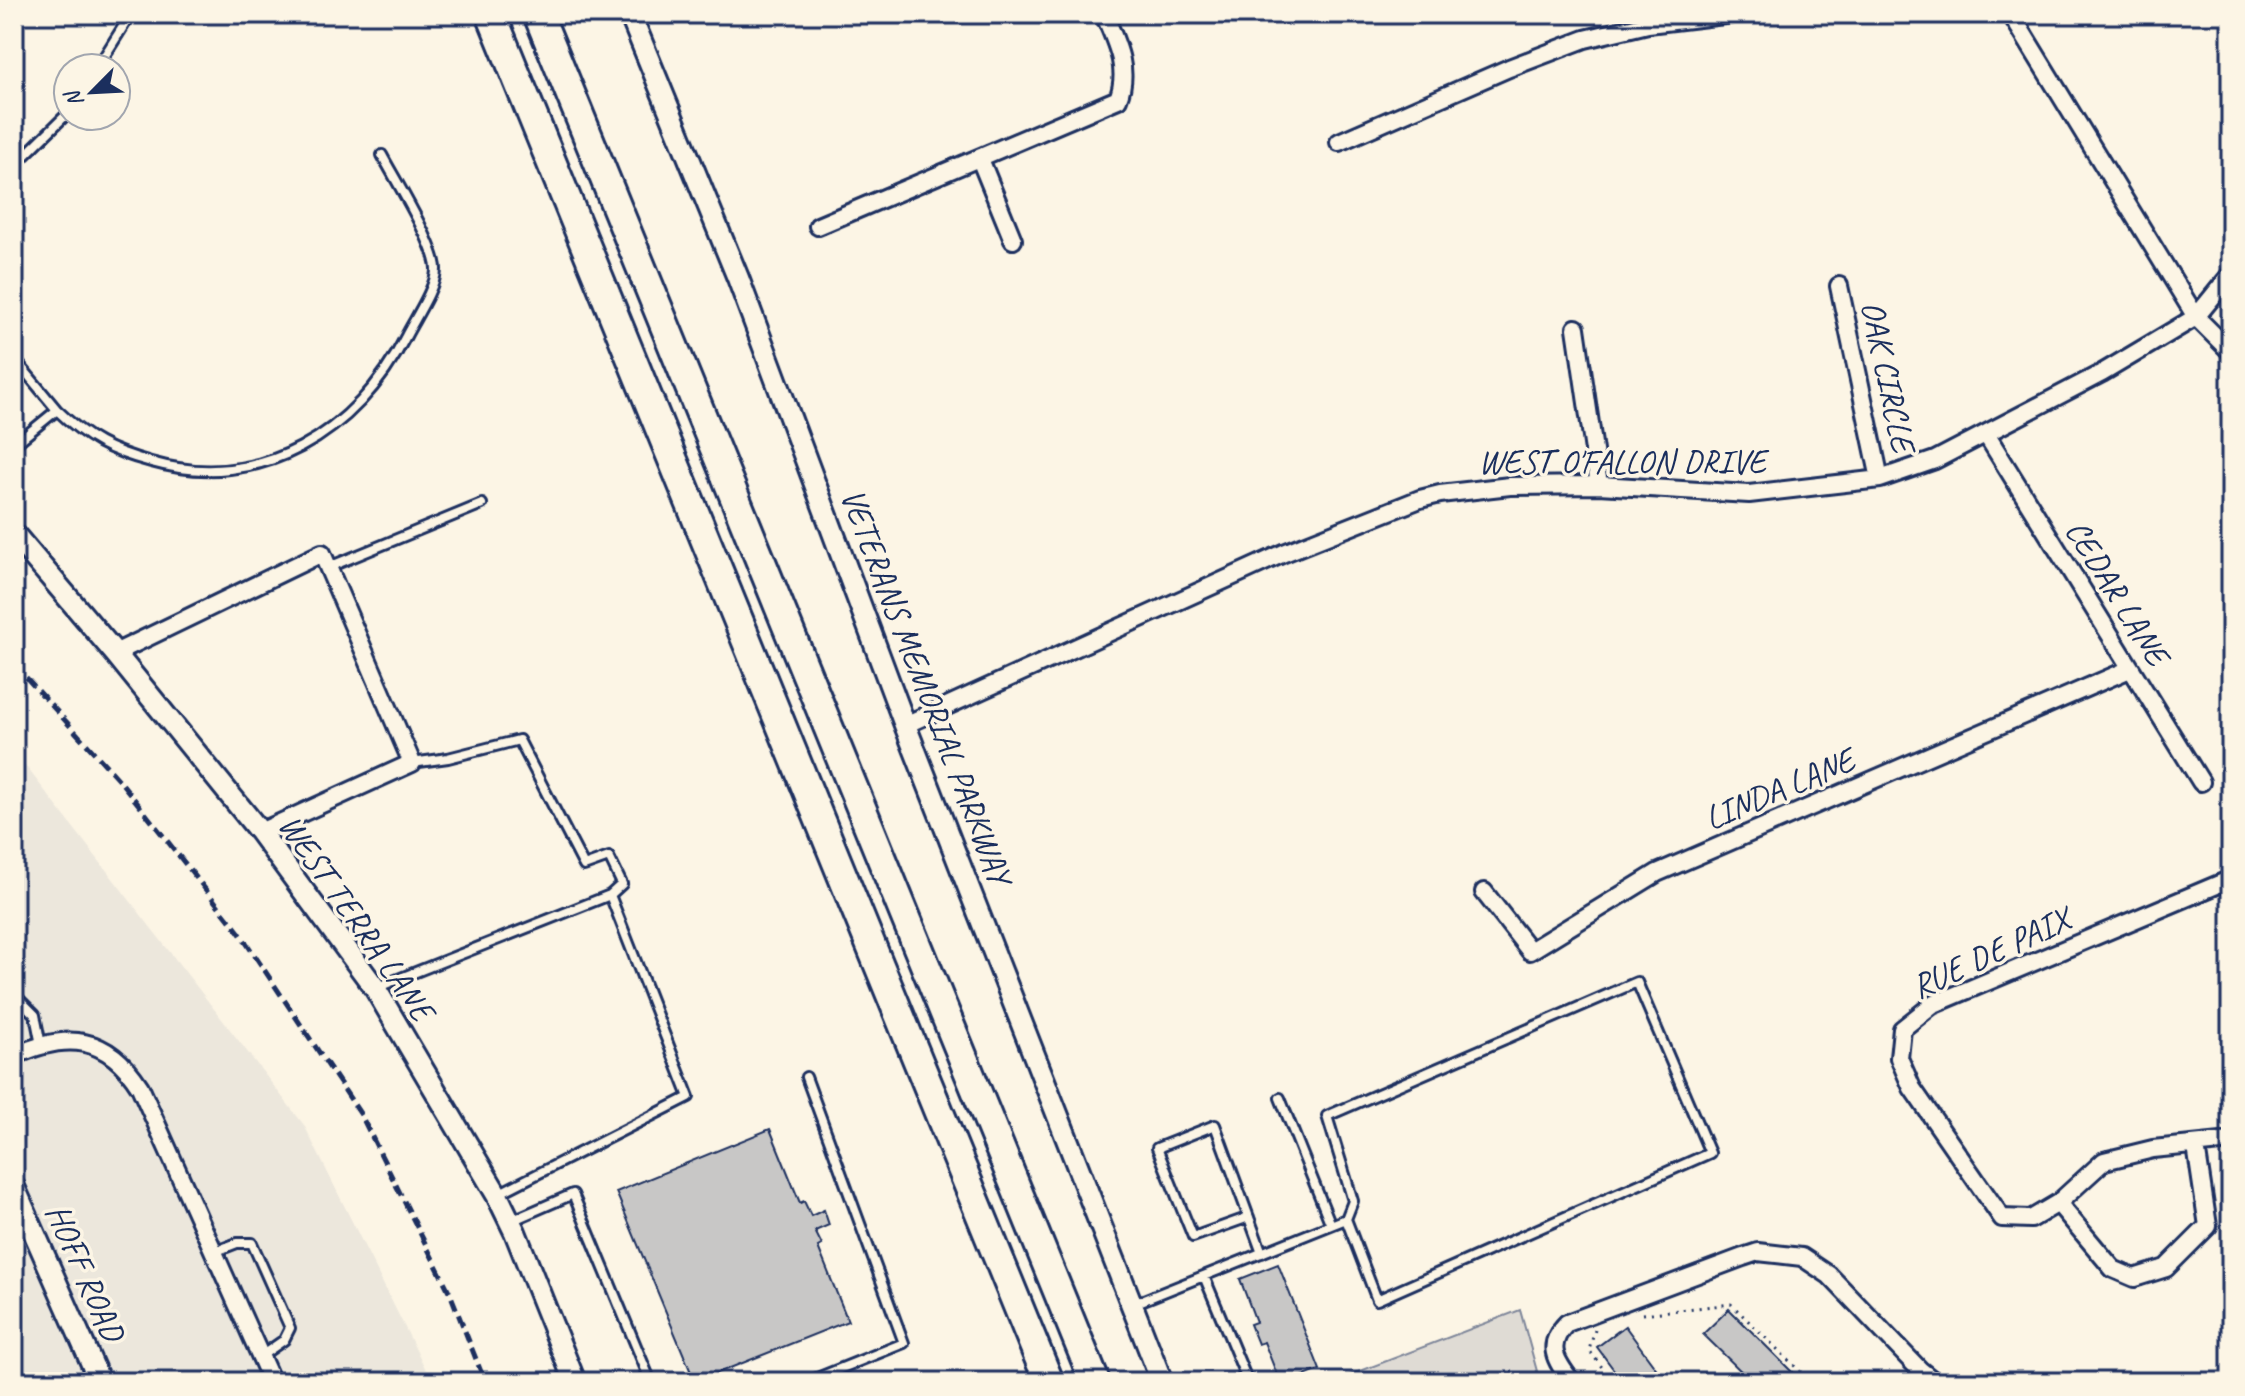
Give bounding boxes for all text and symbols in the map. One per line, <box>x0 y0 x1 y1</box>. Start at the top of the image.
north arrow <box>52 52 132 132</box>
text: N <box>58 85 90 112</box>
street label: OAK CIRCLE <box>1852 297 1926 459</box>
street label: WEST O'FALLON DRIVE <box>1478 440 1770 483</box>
street label: VETERANS MEMORIAL PARKWAY <box>831 482 1024 895</box>
street label: CEDAR LANE <box>2056 512 2181 676</box>
street label: LINDA LANE <box>1698 736 1864 839</box>
street label: WEST TERRA LANE <box>269 805 446 1033</box>
street label: RUE DE PAIX <box>1904 895 2081 1008</box>
street label: HOFF ROAD <box>36 1197 136 1350</box>

